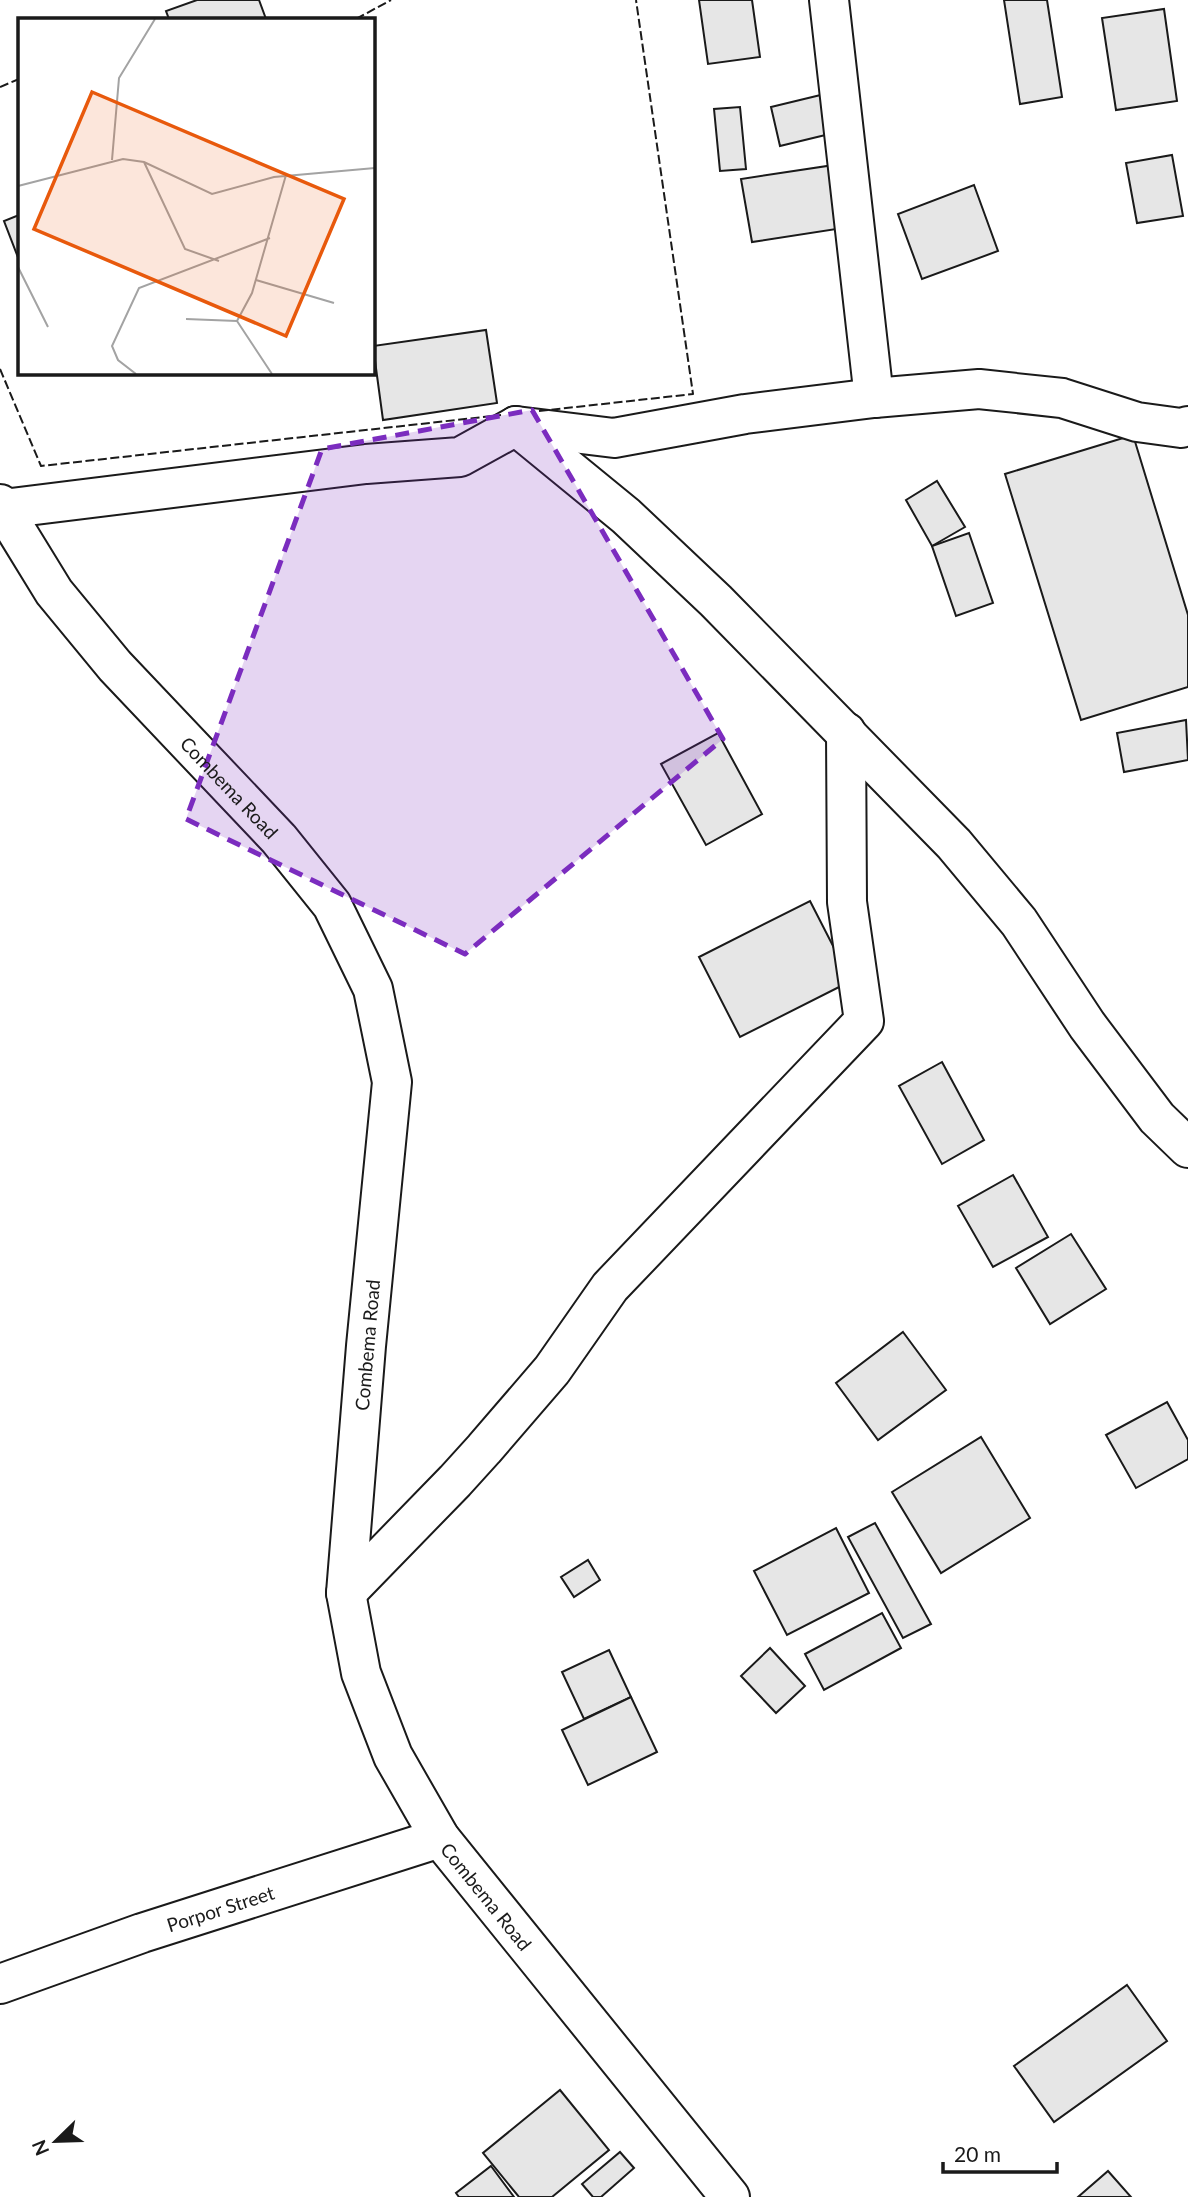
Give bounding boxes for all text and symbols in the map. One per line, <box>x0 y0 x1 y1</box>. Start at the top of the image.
inset map <box>18 18 374 374</box>
street label: Combema Road <box>176 731 283 843</box>
street label: Combema Road <box>350 1278 384 1412</box>
street label: Combema Road <box>436 1837 537 1954</box>
street label: Porpor Street <box>164 1880 277 1936</box>
north arrow <box>21 2106 91 2176</box>
scale bar <box>943 2130 1057 2174</box>
text: N <box>26 2137 53 2159</box>
text: 20 m <box>954 2141 1001 2166</box>

